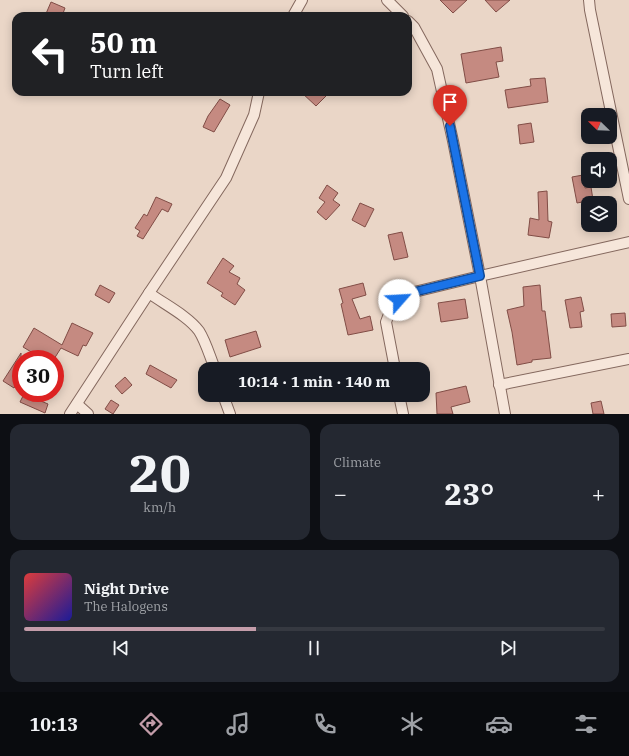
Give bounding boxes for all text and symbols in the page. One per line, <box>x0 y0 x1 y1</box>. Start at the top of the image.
text: 50 m <box>90 24 157 61</box>
icon: left <box>24 28 76 80</box>
text: Turn left <box>90 60 164 83</box>
pin <box>433 85 467 126</box>
icon: arrive <box>439 91 461 113</box>
north arrow <box>581 108 617 144</box>
map controls <box>581 108 617 232</box>
button: sound <box>581 152 617 188</box>
button: layers <box>581 196 617 232</box>
position arrow <box>378 279 420 321</box>
speed limit sign: 30 <box>12 350 64 402</box>
text: 10:14 · 1 min · 140 m <box>238 372 390 391</box>
text: 20 <box>129 439 191 506</box>
text: Climate <box>334 454 381 471</box>
text: 23° <box>444 474 494 513</box>
text: − <box>334 479 347 508</box>
text: + <box>592 479 605 508</box>
text: km/h <box>143 499 176 516</box>
text: Night Drive <box>84 579 169 598</box>
text: The Halogens <box>84 598 168 615</box>
icon: previous <box>110 637 132 659</box>
icon: pause <box>303 637 325 659</box>
icon: next <box>497 637 519 659</box>
icon: directions <box>137 710 165 738</box>
icon: music <box>224 710 252 738</box>
icon: phone <box>311 710 339 738</box>
icon: climate <box>398 710 426 738</box>
icon: car <box>485 710 513 738</box>
icon: filters <box>572 710 600 738</box>
text: 10:13 <box>29 713 78 736</box>

